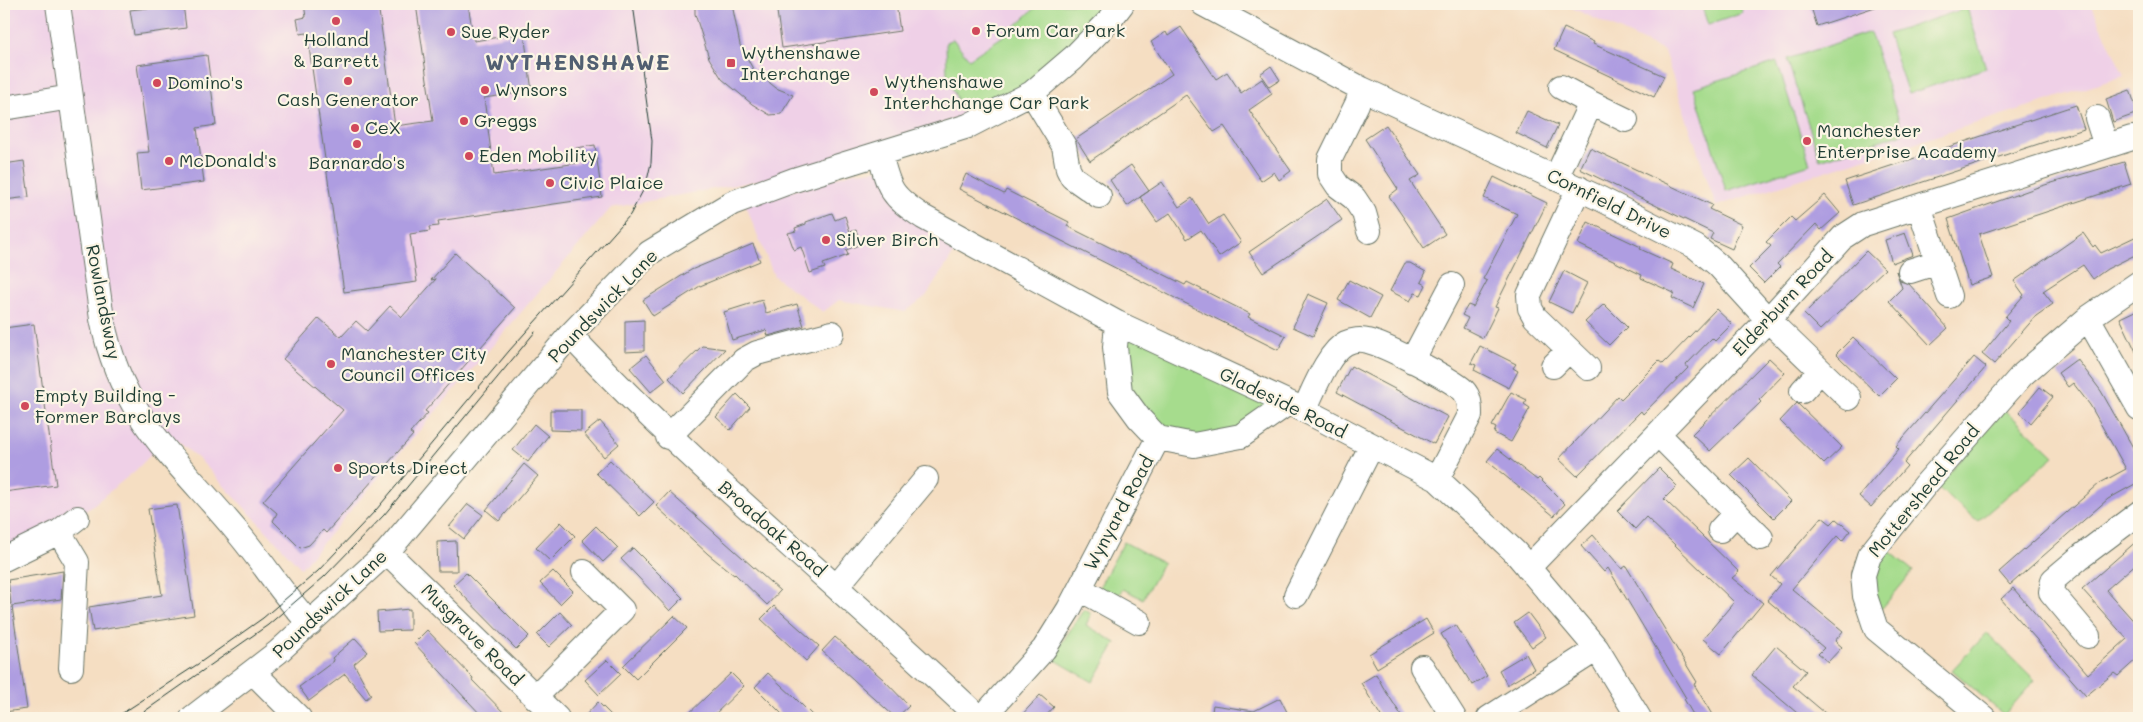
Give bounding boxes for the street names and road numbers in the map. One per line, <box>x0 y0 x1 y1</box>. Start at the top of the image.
street label: Cornfield Drive <box>1543 163 1676 244</box>
street label: Rowlandsway <box>81 242 127 361</box>
street label: Poundswick Lane <box>542 243 663 367</box>
street label: Elderburn Road <box>1727 244 1838 361</box>
street label: Gladeside Road <box>1216 361 1351 443</box>
street label: Mottershead Road <box>1862 419 1984 562</box>
street label: Wynyard Road <box>1078 451 1158 574</box>
street label: Broadoak Road <box>714 475 832 582</box>
street label: Poundswick Lane <box>267 544 392 663</box>
street label: Musgrave Road <box>417 578 529 690</box>

